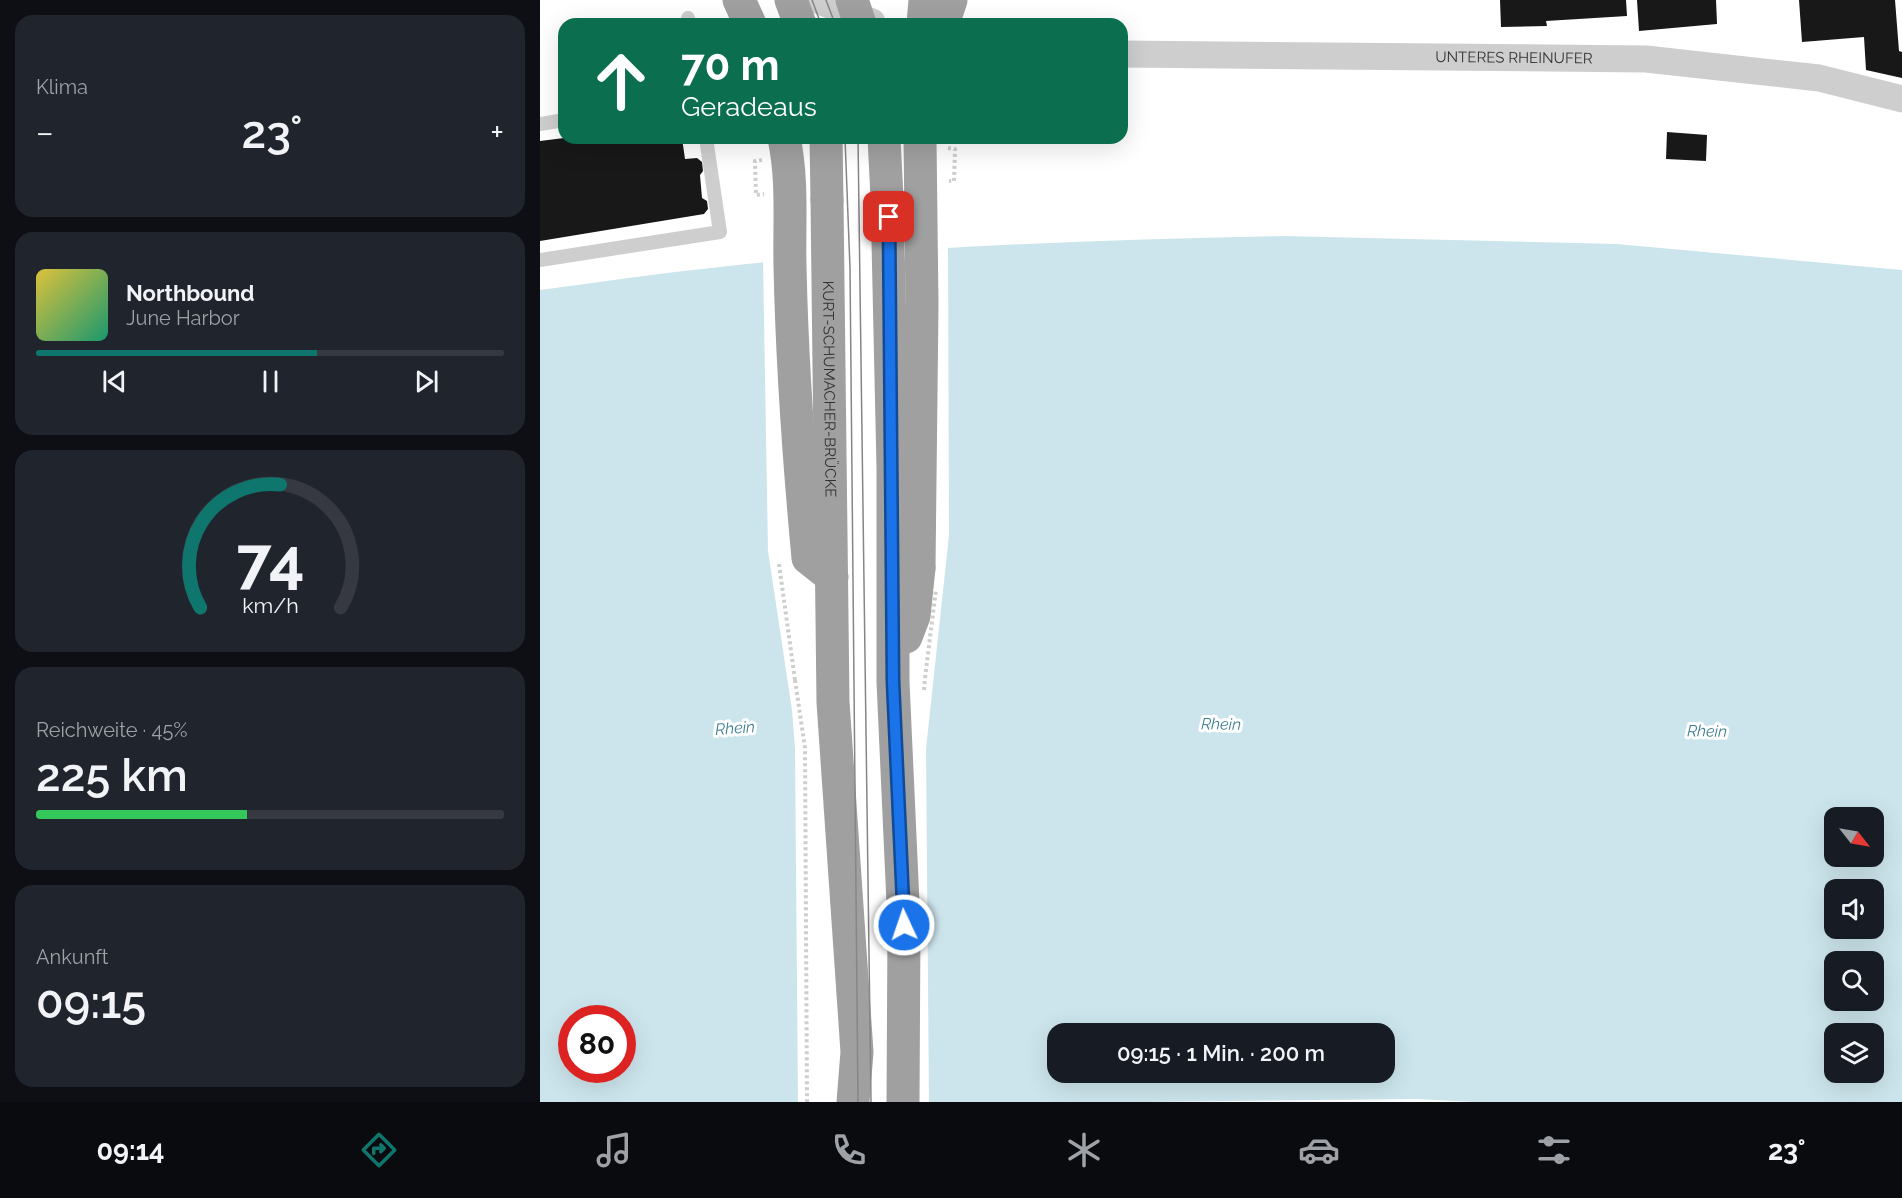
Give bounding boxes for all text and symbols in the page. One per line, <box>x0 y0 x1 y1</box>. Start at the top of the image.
text: 70 m <box>681 41 780 90</box>
icon: ahead <box>582 42 660 120</box>
street label: UNTERES RHEINUFER <box>1435 48 1593 67</box>
text: Klima <box>36 75 88 99</box>
text: Geradeaus <box>681 91 817 122</box>
text: 23° <box>242 106 303 159</box>
text: − <box>36 113 54 152</box>
text: + <box>490 113 504 152</box>
pin <box>863 191 914 242</box>
icon: arrive <box>872 200 905 233</box>
text: Northbound <box>126 280 255 306</box>
street label: KURT-SCHUMACHER-BRÜCKE <box>819 280 840 498</box>
text: June Harbor <box>126 306 240 330</box>
icon: previous <box>98 365 131 398</box>
icon: pause <box>254 365 287 398</box>
icon: next <box>410 365 443 398</box>
text: 74 <box>236 523 304 597</box>
text: km/h <box>242 593 298 618</box>
water label: Rhein <box>1201 714 1241 734</box>
water label: Rhein <box>714 717 756 739</box>
text: Reichweite · 45% <box>36 718 188 742</box>
water label: Rhein <box>1687 721 1727 741</box>
text: 225 km <box>36 749 188 802</box>
north arrow <box>1824 807 1884 867</box>
map controls <box>1824 807 1884 1083</box>
button: sound <box>1824 879 1884 939</box>
position arrow <box>872 893 936 957</box>
text: Ankunft <box>36 945 109 969</box>
button: search <box>1824 951 1884 1011</box>
text: 09:15 <box>36 976 146 1029</box>
speed limit sign: 80 <box>558 1005 636 1083</box>
button: layers <box>1824 1023 1884 1083</box>
text: 09:15 · 1 Min. · 200 m <box>1117 1040 1325 1066</box>
icon: directions <box>358 1129 400 1171</box>
icon: music <box>593 1129 635 1171</box>
icon: phone <box>828 1129 870 1171</box>
icon: climate <box>1063 1129 1105 1171</box>
icon: car <box>1298 1129 1340 1171</box>
icon: filters <box>1533 1129 1575 1171</box>
text: 09:14 <box>97 1135 164 1166</box>
text: 23° <box>1768 1135 1805 1166</box>

